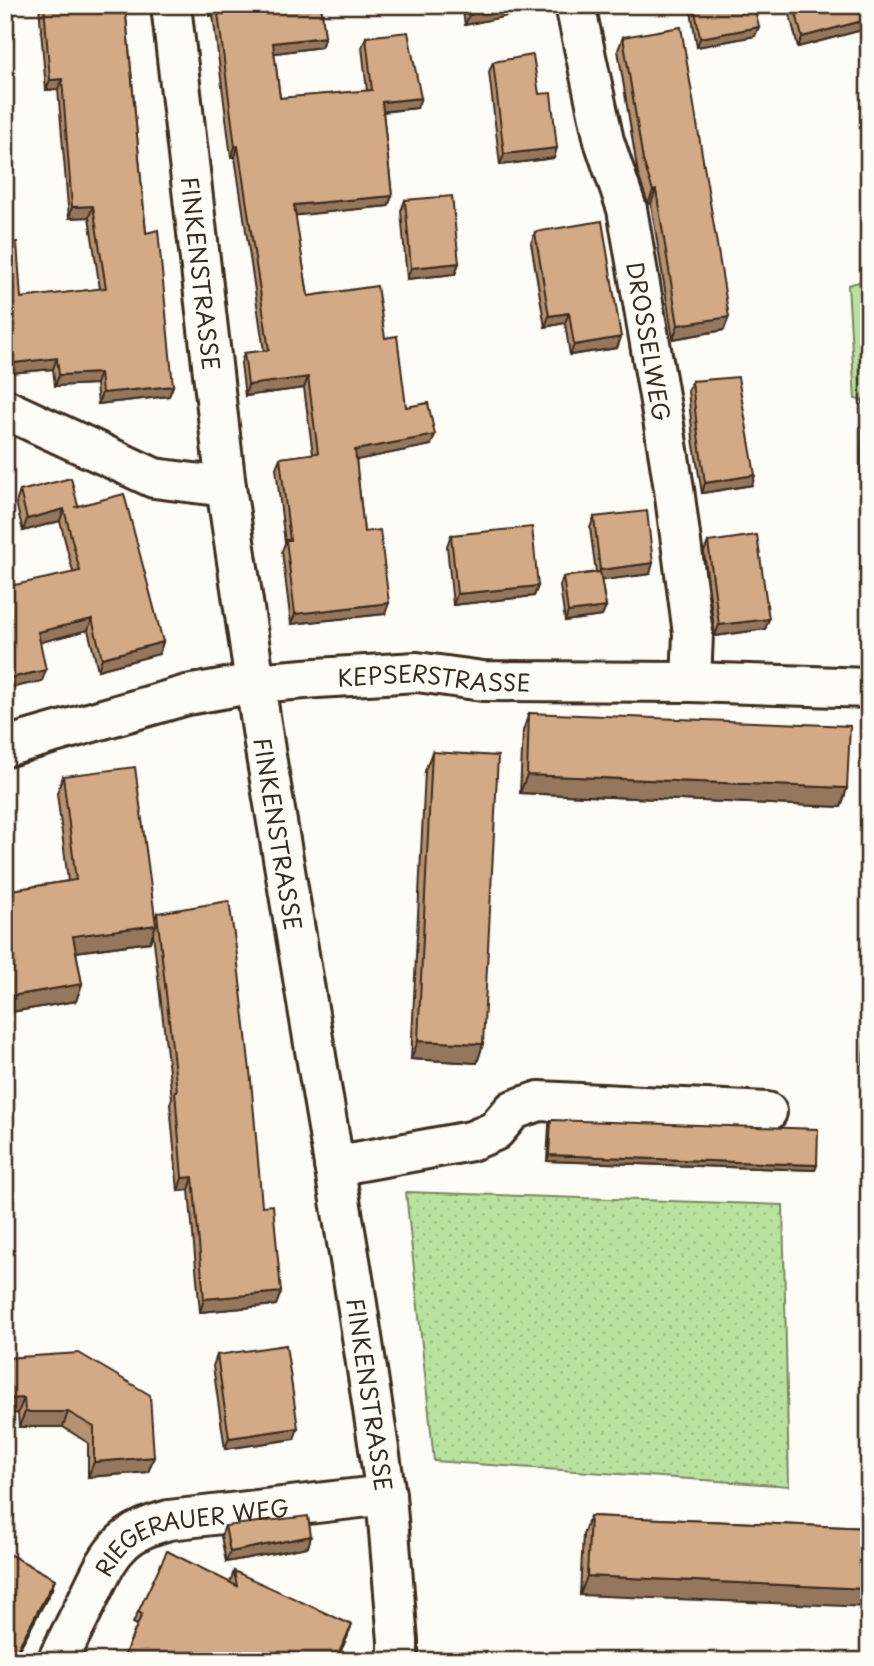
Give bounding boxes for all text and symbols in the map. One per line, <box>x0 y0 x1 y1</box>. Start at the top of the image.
street label: FINKENSTRASSE <box>173 174 230 372</box>
street label: DROSSELWEG <box>619 259 681 424</box>
street label: KEPSERSTRASSE <box>336 654 531 699</box>
street label: FINKENSTRASSE <box>246 735 312 933</box>
street label: FINKENSTRASSE <box>339 1295 403 1493</box>
street label: RIEGERAUER WEG <box>85 1489 291 1582</box>

